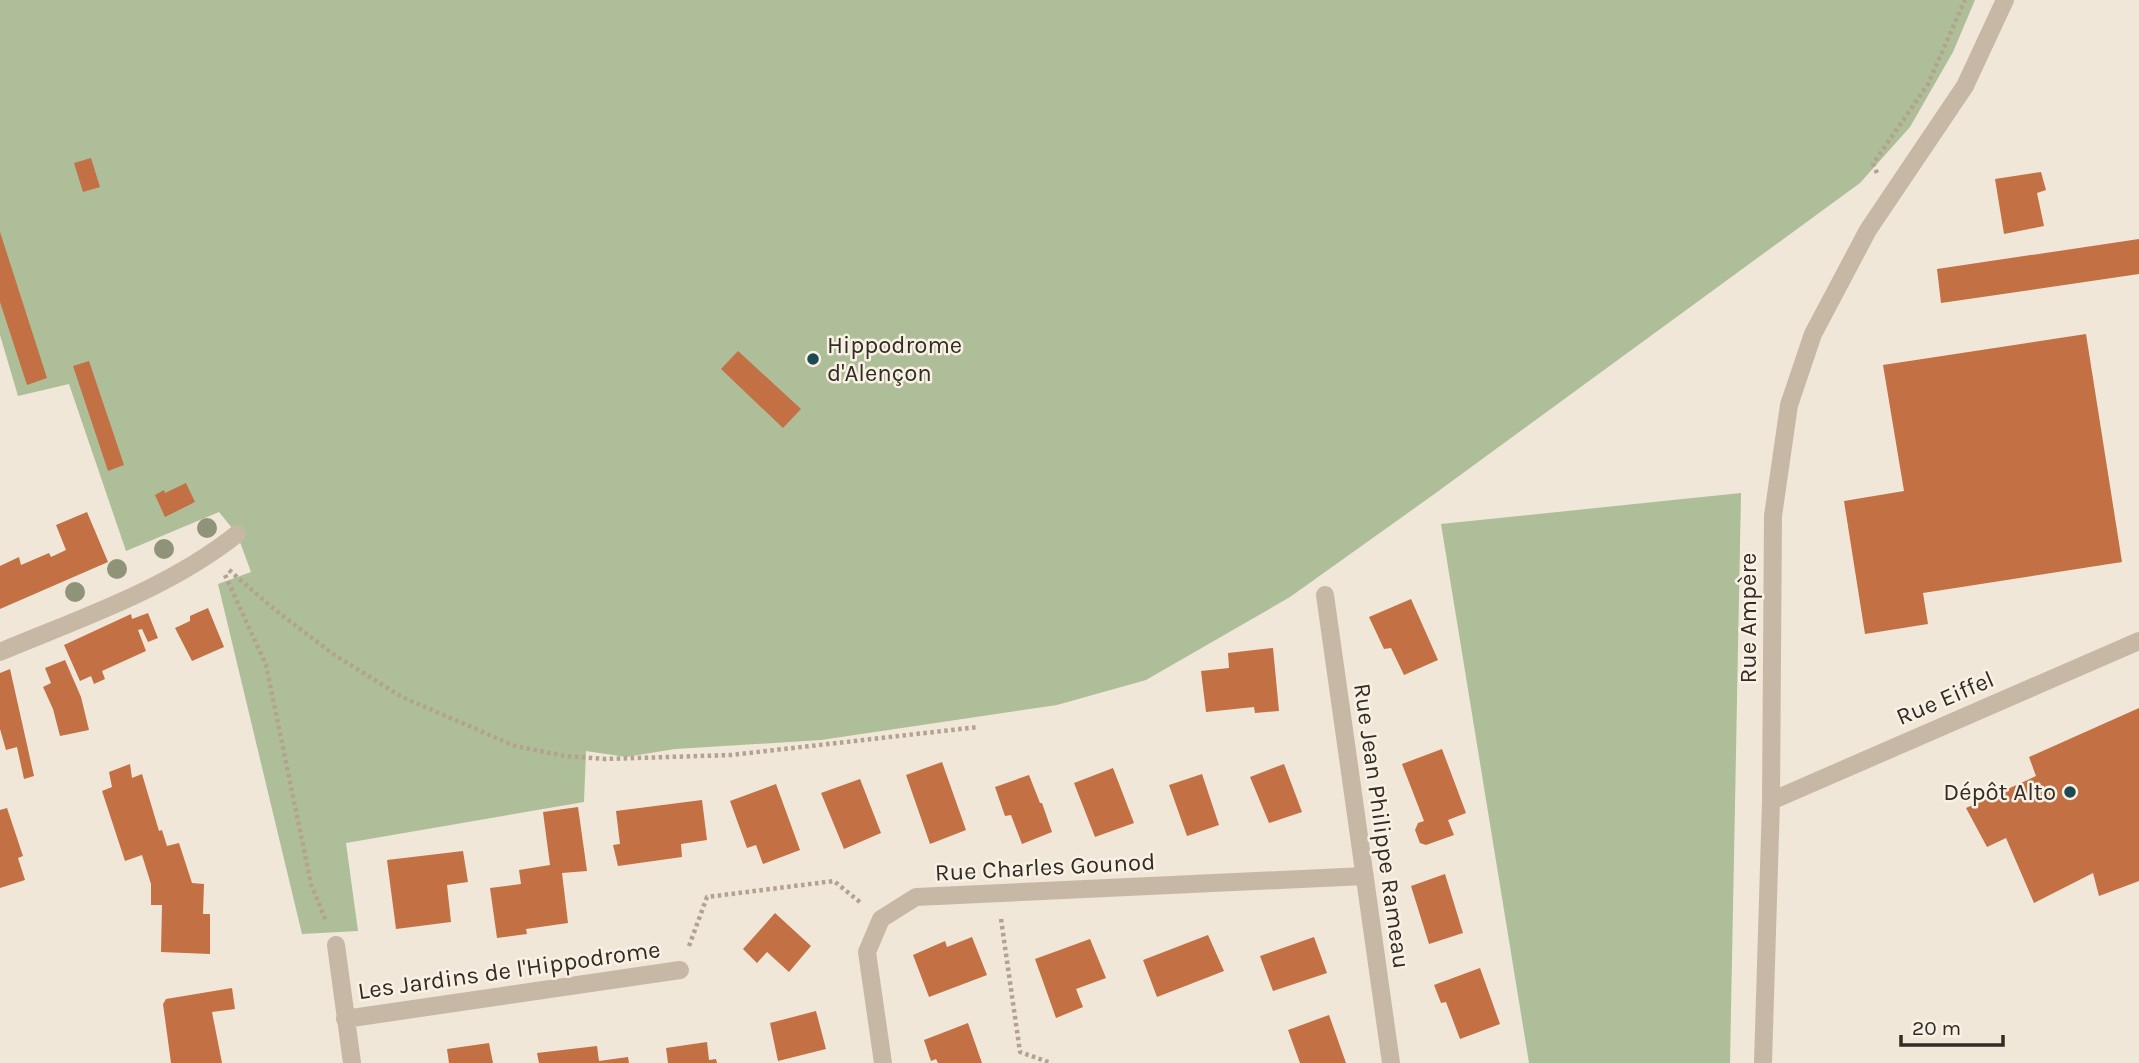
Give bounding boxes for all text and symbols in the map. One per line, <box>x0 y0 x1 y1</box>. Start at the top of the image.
place label: Hippodrome d'Alençon <box>827 331 962 387</box>
marker: Hippodrome d'Alençon <box>805 351 821 367</box>
street label: Rue Ampère <box>1734 553 1762 683</box>
street label: Rue Eiffel <box>1892 665 1998 731</box>
street label: Rue Jean Philippe Rameau <box>1348 681 1416 971</box>
place label: Dépôt Alto <box>1943 778 2056 806</box>
marker: Dépôt Alto <box>2062 784 2078 800</box>
street label: Rue Charles Gounod <box>934 847 1156 887</box>
street label: Les Jardins de l'Hippodrome <box>356 935 662 1005</box>
scale bar <box>1901 1004 2002 1048</box>
text: 20 m <box>1912 1016 1961 1040</box>

